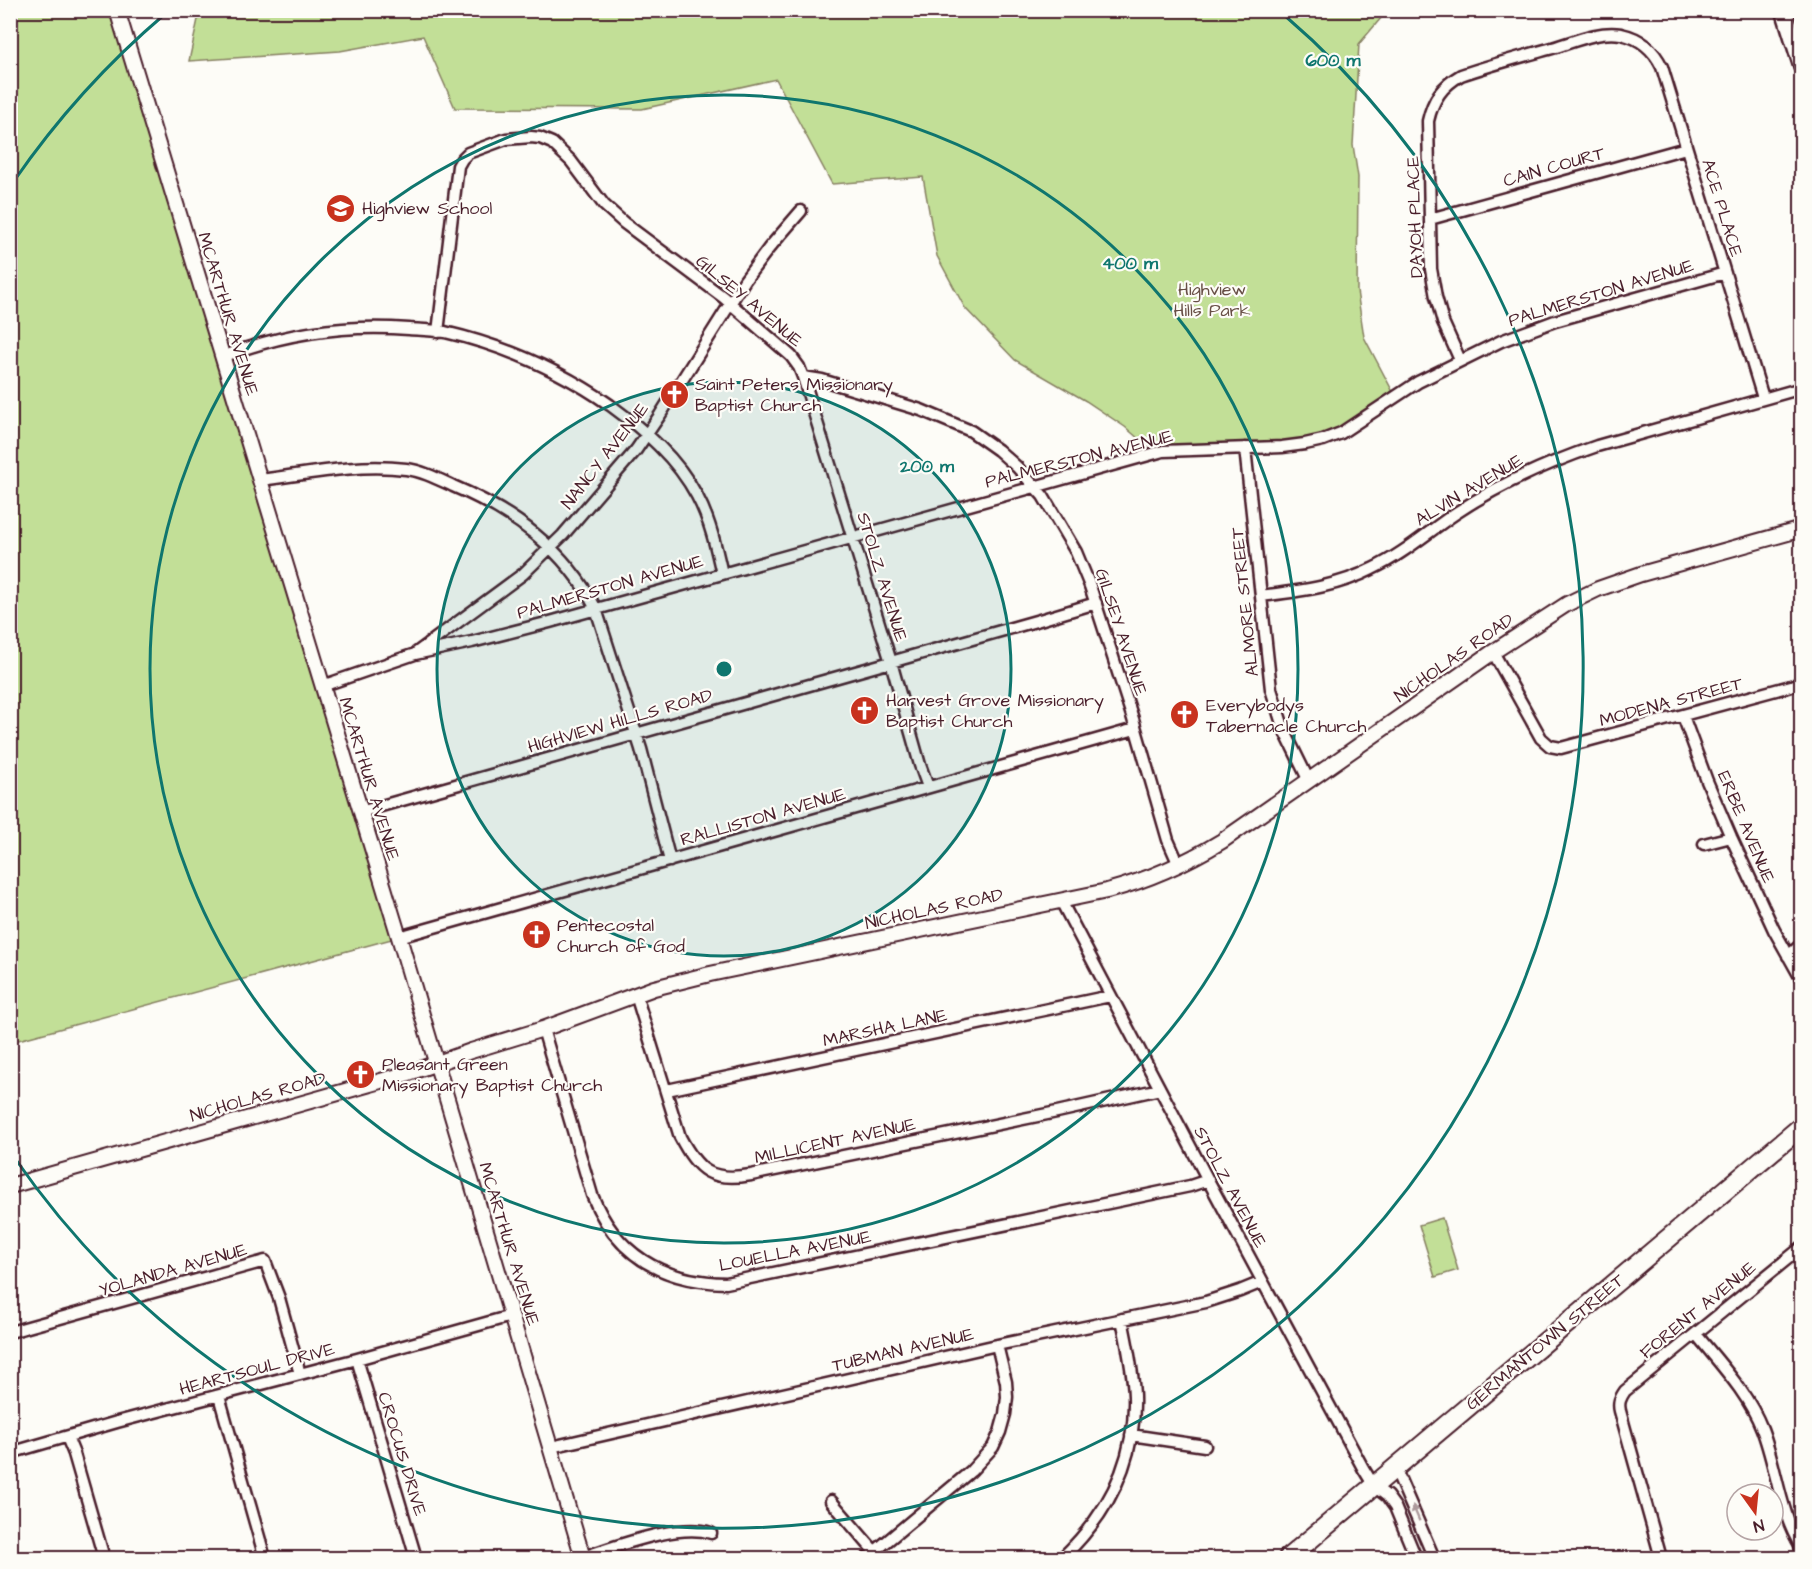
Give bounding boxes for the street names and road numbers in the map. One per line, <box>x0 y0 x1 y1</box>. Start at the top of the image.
street label: CAIN COURT <box>1500 140 1608 193</box>
street label: DAYOH PLACE <box>1400 155 1430 278</box>
street label: ACE PLACE <box>1695 156 1749 260</box>
street label: MCARTHUR AVENUE <box>191 229 265 399</box>
street label: GILSEY AVENUE <box>690 249 808 353</box>
street label: PALMERSTON AVENUE <box>1505 253 1697 333</box>
street label: NANCY AVENUE <box>555 397 655 515</box>
street label: PALMERSTON AVENUE <box>982 423 1176 494</box>
street label: ALVIN AVENUE <box>1410 448 1528 532</box>
street label: STOLZ AVENUE <box>850 509 914 645</box>
street label: ALMORE STREET <box>1225 525 1265 678</box>
street label: PALMERSTON AVENUE <box>514 548 706 626</box>
street label: GILSEY AVENUE <box>1089 565 1153 699</box>
street label: NICHOLAS ROAD <box>1389 607 1519 709</box>
street label: MODENA STREET <box>1597 671 1746 733</box>
street label: HIGHVIEW HILLS ROAD <box>525 683 716 759</box>
street label: MCARTHUR AVENUE <box>332 694 406 864</box>
street label: ERBE AVENUE <box>1711 767 1781 887</box>
street label: RALLISTON AVENUE <box>677 781 849 853</box>
street label: NICHOLAS ROAD <box>863 882 1006 936</box>
street label: MARSHA LANE <box>821 1003 950 1053</box>
street label: NICHOLAS ROAD <box>187 1066 329 1128</box>
street label: MILLICENT AVENUE <box>752 1112 918 1170</box>
street label: STOLZ AVENUE <box>1187 1122 1273 1252</box>
street label: MCARTHUR AVENUE <box>472 1159 546 1329</box>
street label: LOUELLA AVENUE <box>717 1224 874 1278</box>
street label: YOLANDA AVENUE <box>96 1237 250 1303</box>
street label: FORENT AVENUE <box>1634 1255 1762 1365</box>
street label: GERMANTOWN STREET <box>1460 1267 1630 1416</box>
street label: TUBMAN AVENUE <box>830 1321 977 1378</box>
street label: HEARTSOUL DRIVE <box>177 1336 338 1402</box>
street label: CROCUS DRIVE <box>371 1389 433 1519</box>

